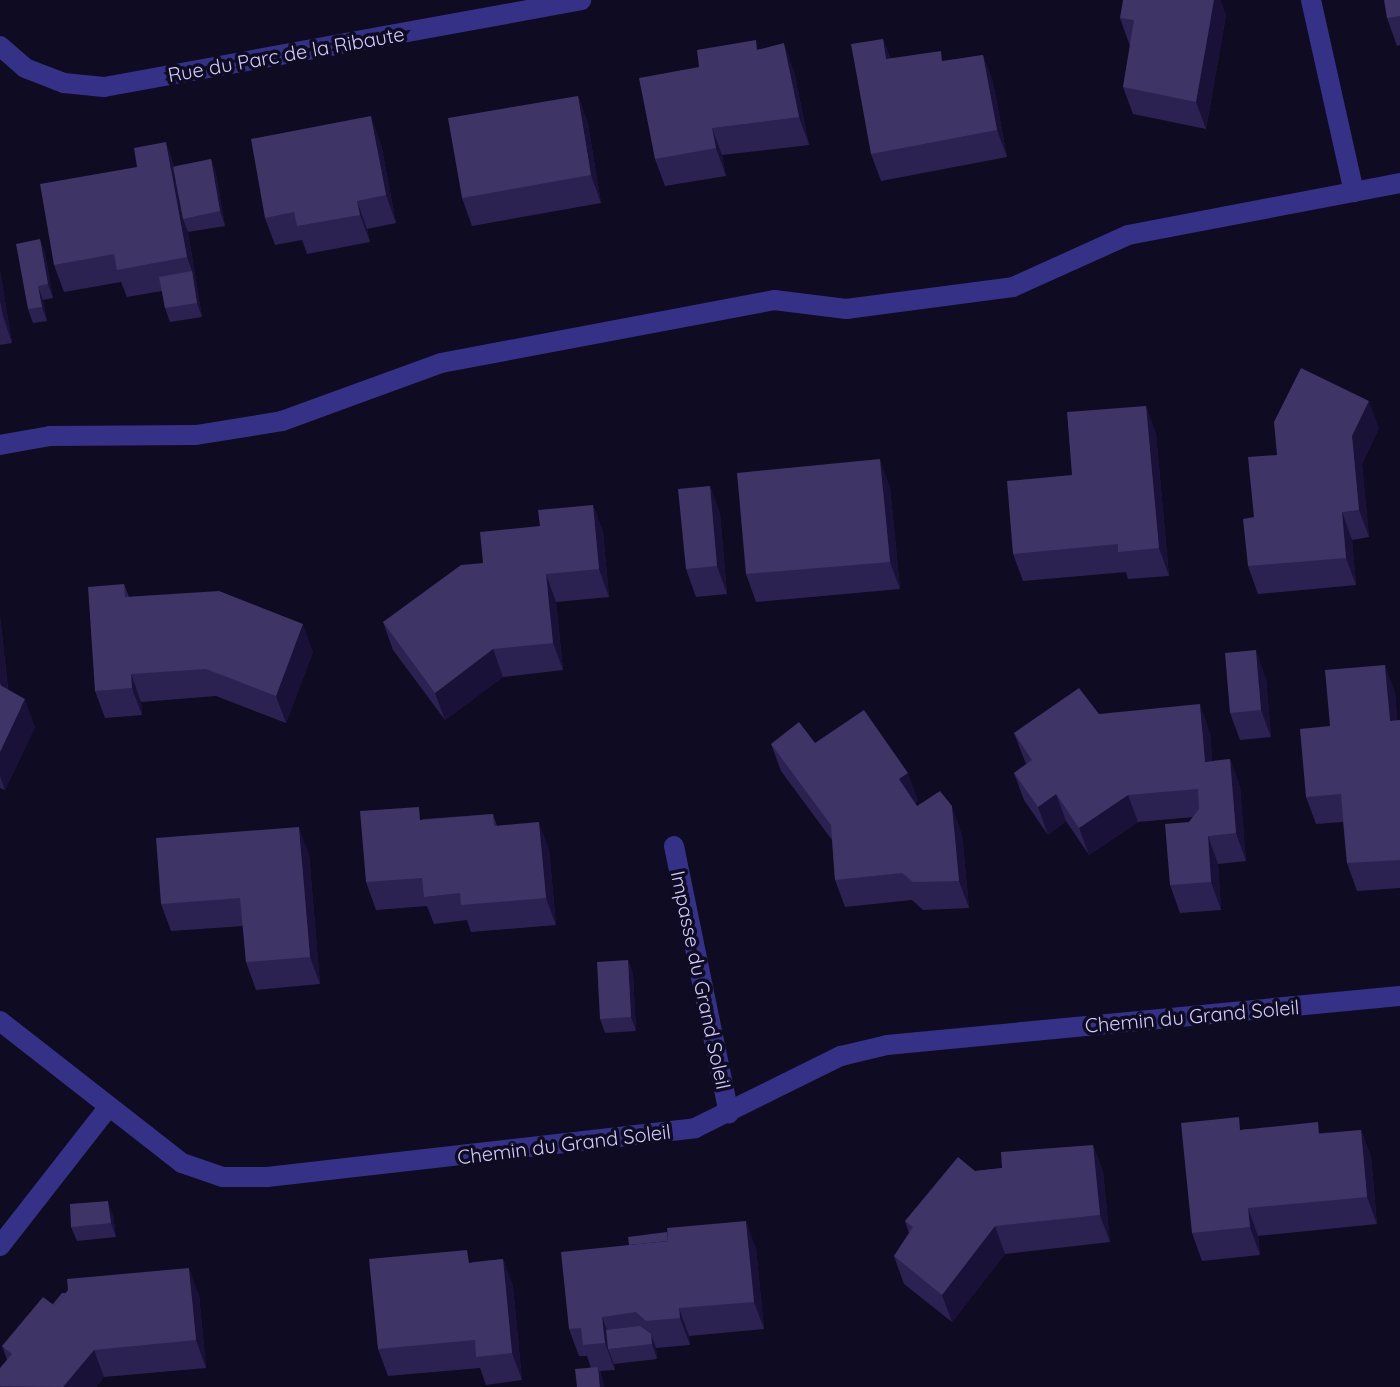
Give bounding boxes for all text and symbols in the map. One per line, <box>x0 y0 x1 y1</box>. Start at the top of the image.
street label: Rue du Parc de la Ribaute <box>166 21 406 87</box>
street label: Impasse du Grand Soleil <box>666 869 736 1091</box>
street label: Chemin du Grand Soleil <box>1084 995 1300 1037</box>
street label: Chemin du Grand Soleil <box>456 1119 672 1169</box>

